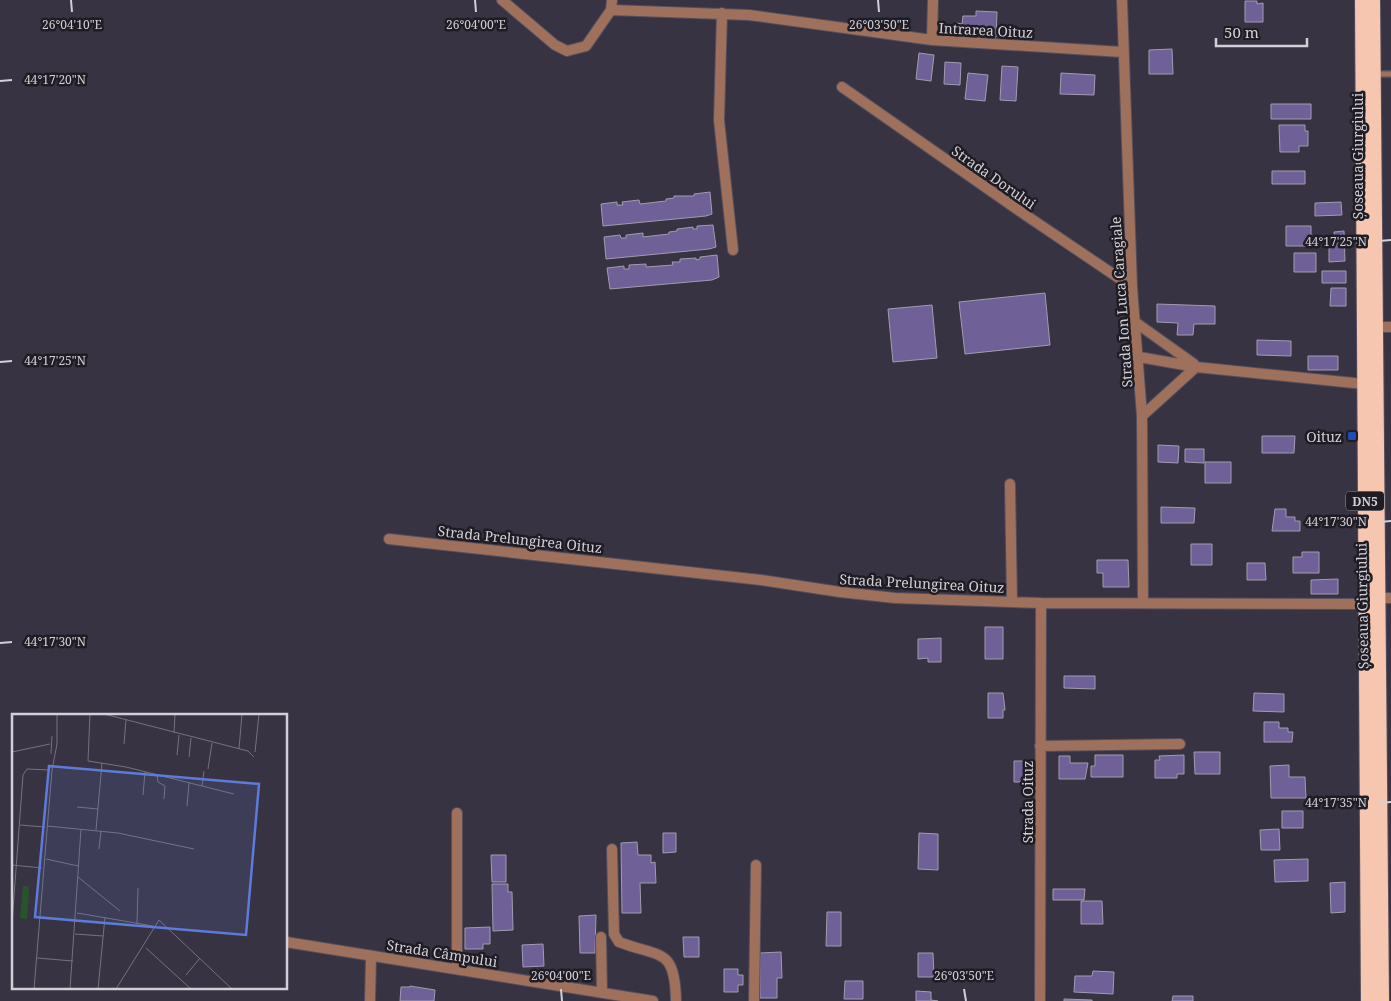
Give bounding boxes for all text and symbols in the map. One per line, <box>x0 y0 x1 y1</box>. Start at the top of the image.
scale bar <box>1216 15 1307 47</box>
text: 26°04'10"E <box>42 16 102 33</box>
text: 26°04'00"E <box>446 16 506 33</box>
text: 26°03'50"E <box>849 16 909 33</box>
street label: Intrarea Oituz <box>938 18 1034 42</box>
text: 50 m <box>1224 22 1259 42</box>
text: 44°17'20"N <box>24 71 86 88</box>
street label: Șoseaua Giurgiului <box>1348 92 1367 219</box>
street label: Strada Dorului <box>948 141 1040 213</box>
street label: Strada Ion Luca Caragiale <box>1106 216 1136 388</box>
text: 44°17'25"N <box>1305 233 1367 250</box>
text: 44°17'25"N <box>24 352 86 369</box>
place label: Oituz <box>1306 427 1342 446</box>
marker: Oituz <box>1346 430 1358 442</box>
road number: DN5 <box>1346 492 1384 511</box>
text: 44°17'30"N <box>1305 513 1367 530</box>
street label: Strada Prelungirea Oituz <box>437 521 603 557</box>
street label: Șoseaua Giurgiului <box>1351 542 1373 669</box>
street label: Strada Prelungirea Oituz <box>839 569 1005 597</box>
text: 44°17'30"N <box>24 633 86 650</box>
inset map <box>12 714 288 988</box>
street label: Strada Oituz <box>1018 761 1037 843</box>
text: 44°17'35"N <box>1305 794 1367 811</box>
street label: Strada Câmpului <box>385 935 499 971</box>
text: 26°04'00"E <box>531 967 591 984</box>
text: 26°03'50"E <box>934 967 994 984</box>

